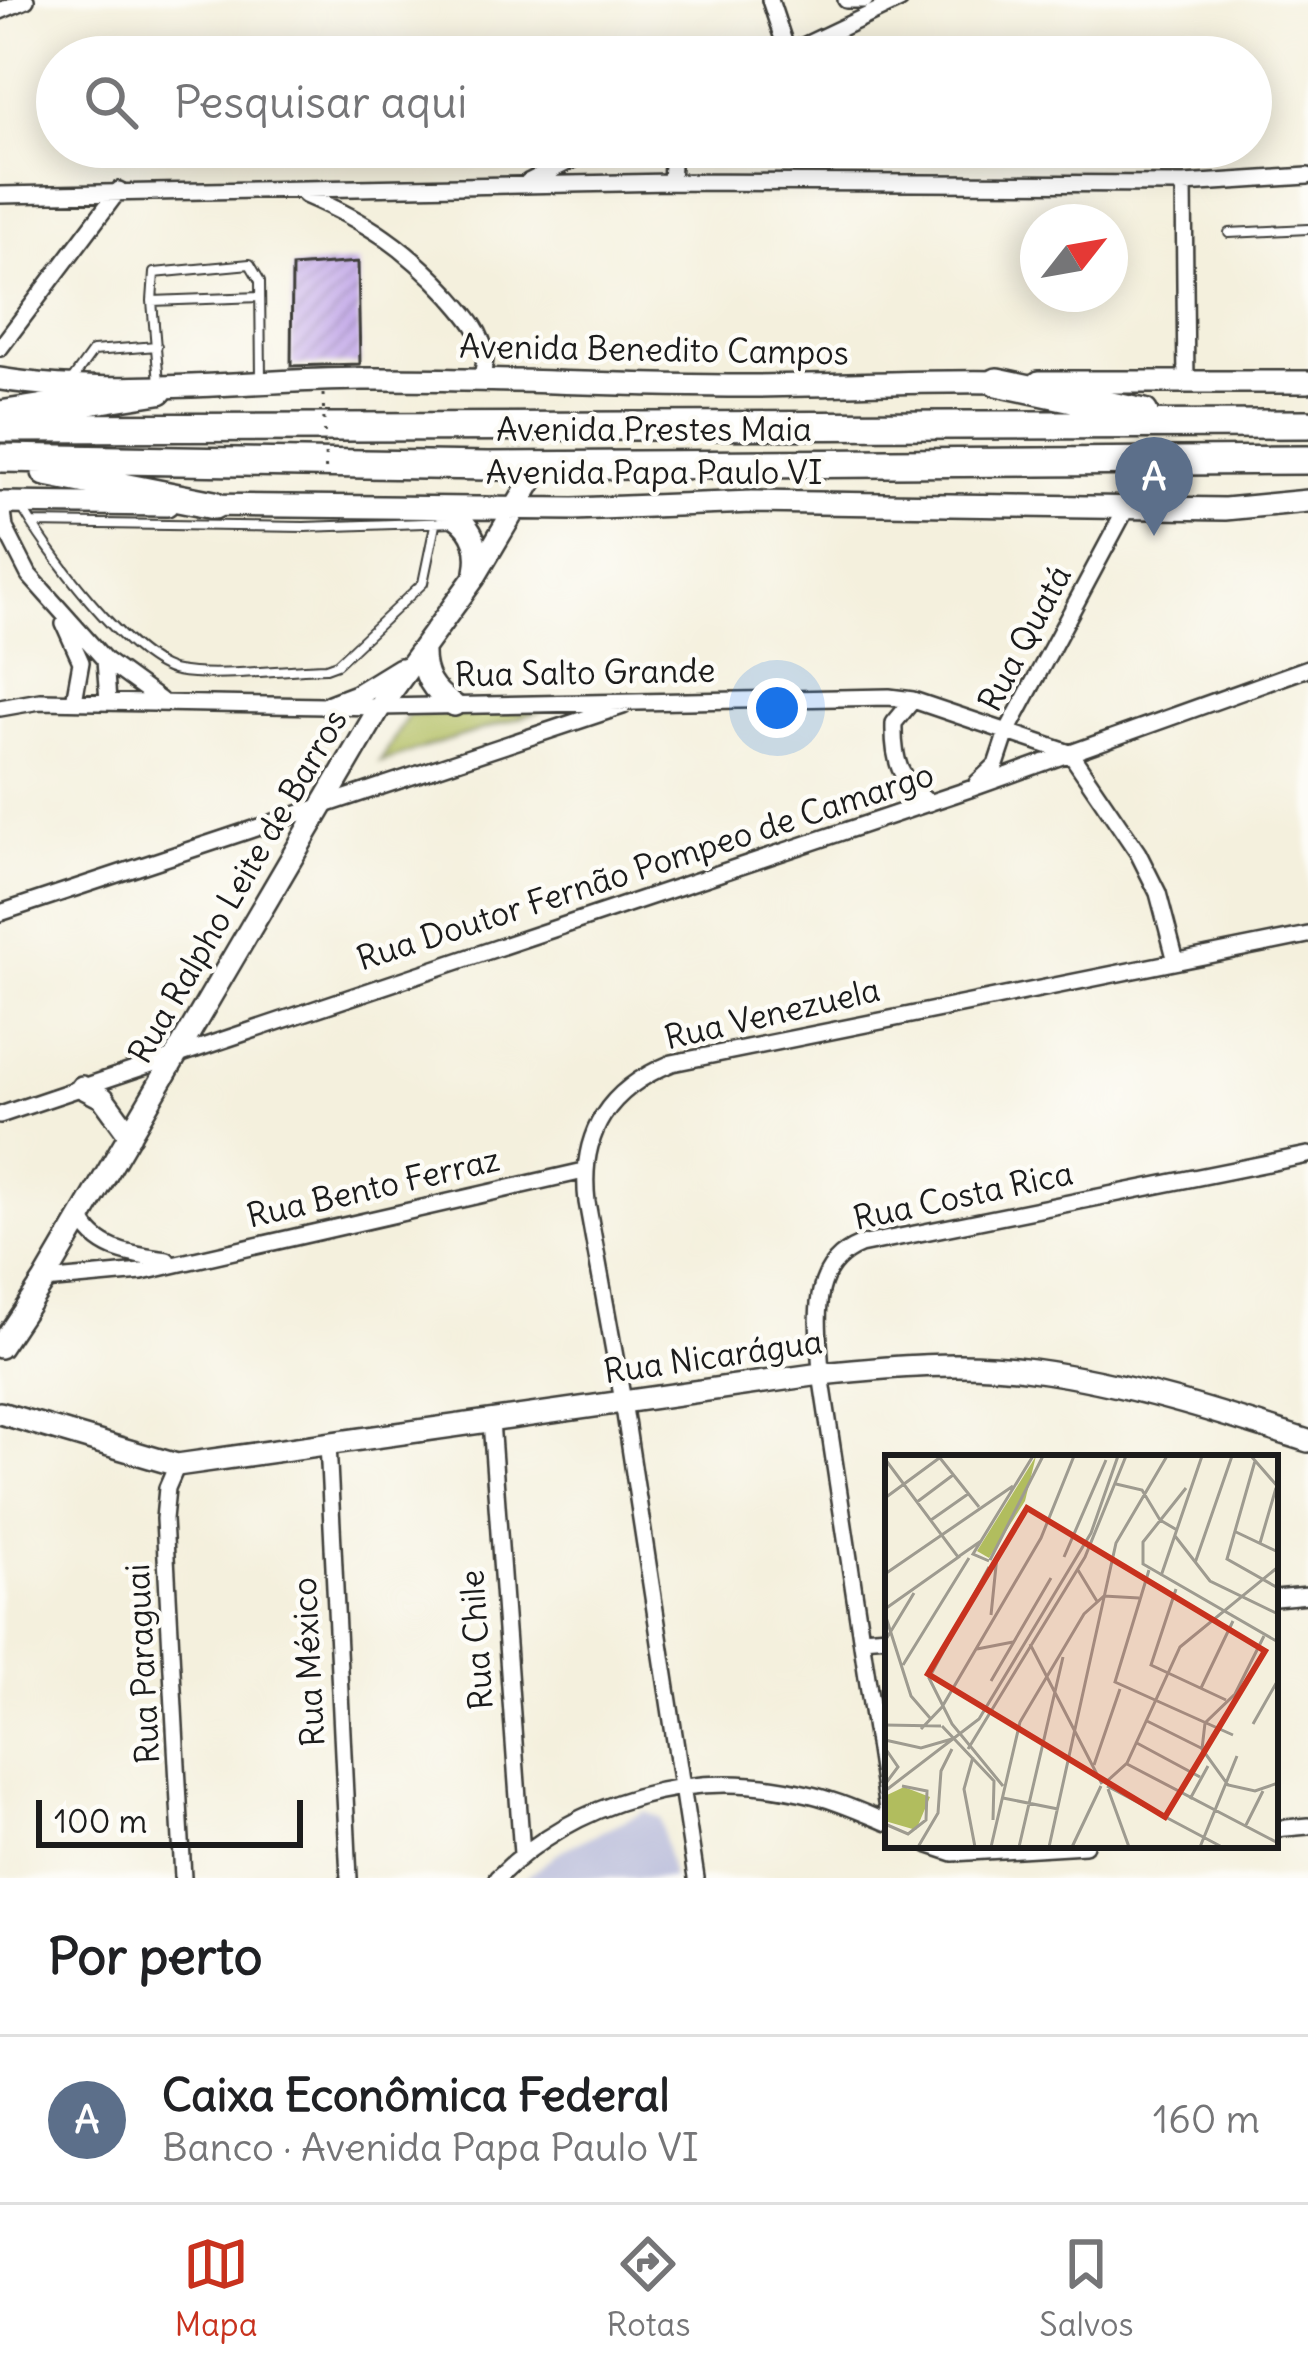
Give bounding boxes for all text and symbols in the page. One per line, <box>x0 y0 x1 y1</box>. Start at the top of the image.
search box <box>36 36 1272 168</box>
icon: search <box>78 69 144 135</box>
text: Pesquisar aqui <box>174 74 467 130</box>
north arrow <box>1020 204 1128 312</box>
street label: Avenida Benedito Campos <box>459 325 849 373</box>
street label: Avenida Prestes Maia <box>496 408 812 450</box>
pin: A <box>1115 437 1193 536</box>
street label: Avenida Papa Paulo VI <box>486 451 822 493</box>
street label: Rua Quatá <box>968 558 1080 718</box>
street label: Rua Salto Grande <box>454 649 716 695</box>
your location <box>747 678 807 738</box>
street label: Rua Ralpho Leite de Barros <box>118 701 356 1071</box>
street label: Rua Doutor Fernão Pompeo de Camargo <box>351 753 939 979</box>
street label: Rua Venezuela <box>660 968 884 1058</box>
street label: Rua Bento Ferraz <box>242 1137 504 1237</box>
street label: Rua Costa Rica <box>849 1151 1077 1239</box>
street label: Rua Nicarágua <box>601 1320 825 1392</box>
inset map <box>885 1455 1278 1848</box>
street label: Rua Paraguai <box>116 1563 168 1765</box>
street label: Rua Chile <box>450 1569 502 1711</box>
street label: Rua México <box>283 1576 333 1748</box>
scale bar <box>36 1794 303 1847</box>
text: 100 m <box>54 1800 147 1842</box>
text: Por perto <box>48 1924 262 1988</box>
text: Caixa Econômica Federal <box>162 2067 670 2123</box>
text: A <box>74 2095 100 2144</box>
text: 160 m <box>1153 2095 1260 2144</box>
text: Banco · Avenida Papa Paulo VI <box>162 2123 699 2172</box>
tab: Mapa <box>174 2231 257 2345</box>
tab: Rotas <box>606 2231 690 2345</box>
tab: Salvos <box>1039 2231 1134 2345</box>

